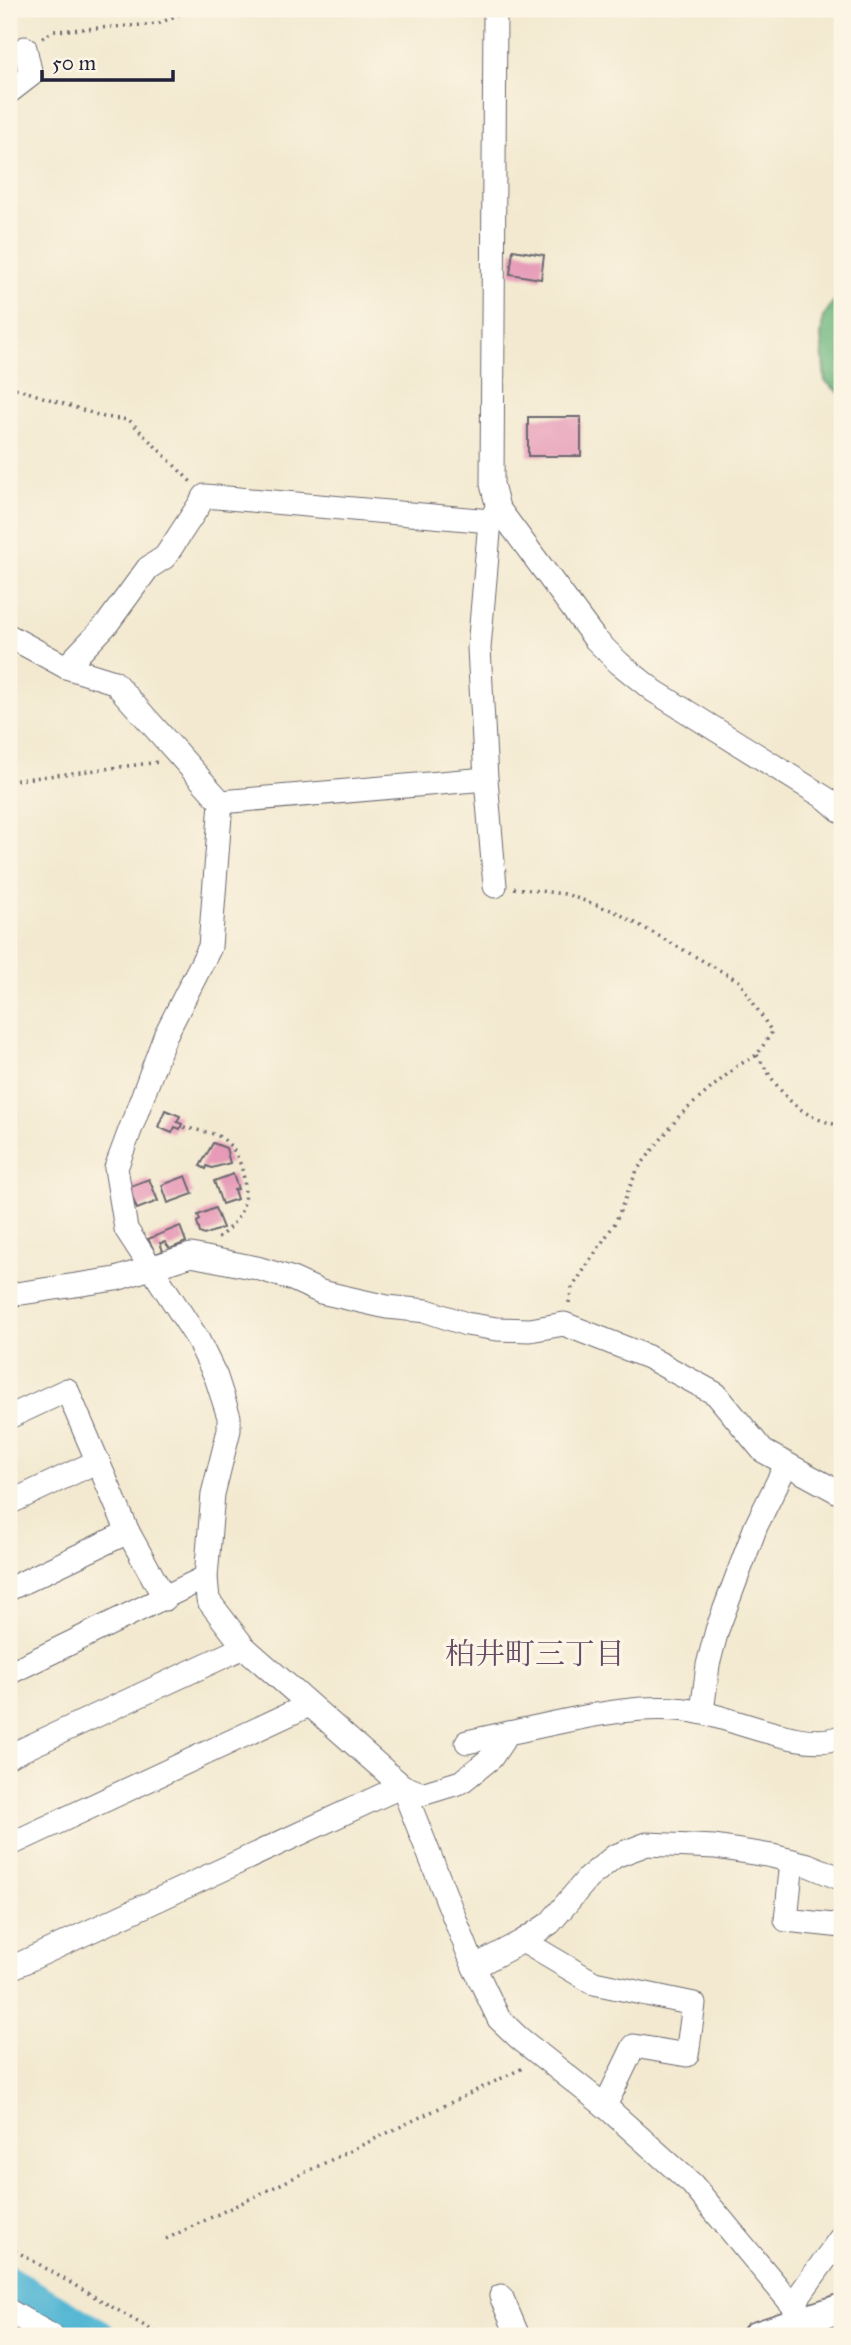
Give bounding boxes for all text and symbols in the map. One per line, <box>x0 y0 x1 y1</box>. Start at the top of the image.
scale bar <box>42 38 173 82</box>
text: 50 m <box>52 50 97 76</box>
district label: 柏井町三丁目 <box>445 1636 625 1672</box>

